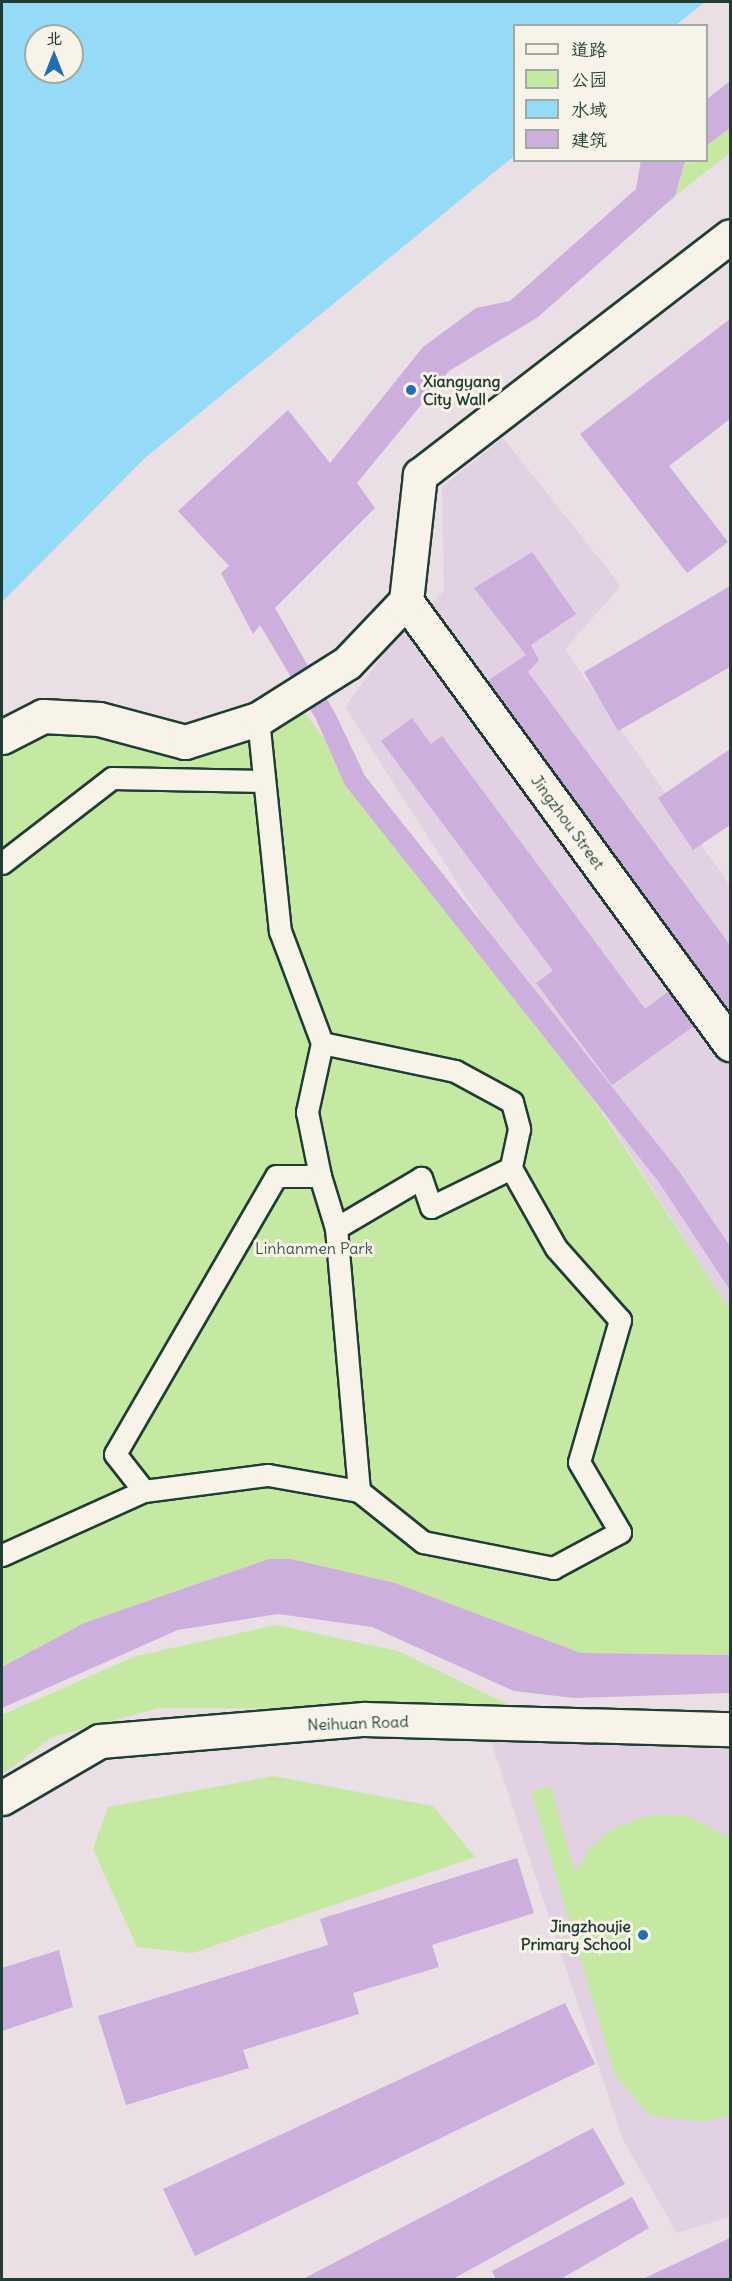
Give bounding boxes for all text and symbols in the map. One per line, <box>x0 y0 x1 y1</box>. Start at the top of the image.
north arrow <box>24 24 84 84</box>
legend <box>513 24 708 162</box>
text: 北 <box>46 28 62 48</box>
text: 道路 <box>571 38 607 61</box>
text: 公园 <box>571 68 607 91</box>
text: 水域 <box>571 98 607 121</box>
text: 建筑 <box>571 128 607 151</box>
place label: Xiangyang City Wall <box>423 371 500 409</box>
marker: Xiangyang City Wall <box>404 383 418 397</box>
street label: Jingzhou Street <box>527 771 609 873</box>
park label: Linhanmen Park <box>255 1238 373 1258</box>
street label: Neihuan Road <box>307 1712 409 1734</box>
place label: Jingzhoujie Primary School <box>521 1916 631 1954</box>
marker: Jingzhoujie Primary School <box>636 1928 650 1942</box>

